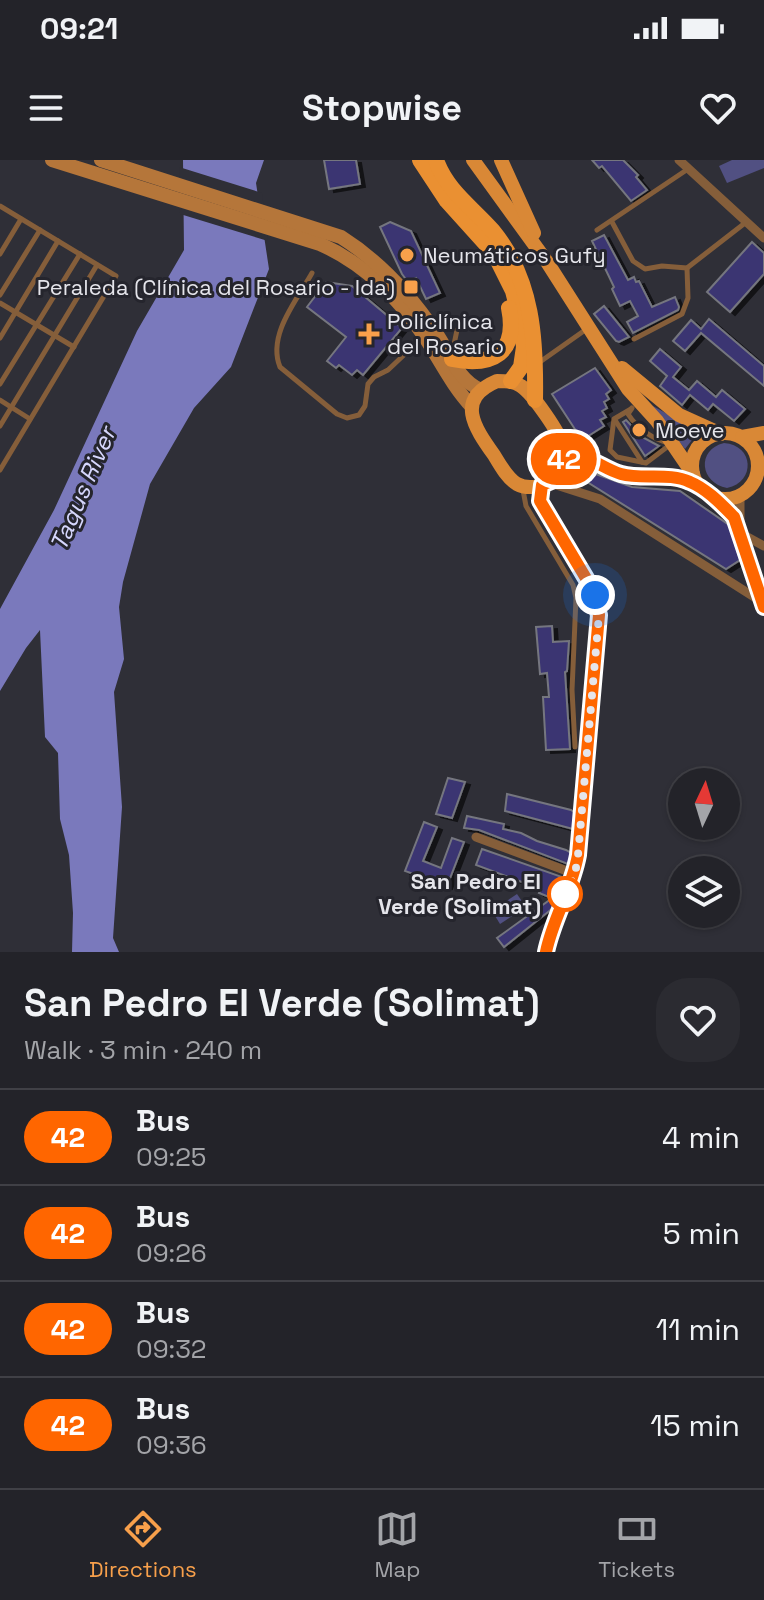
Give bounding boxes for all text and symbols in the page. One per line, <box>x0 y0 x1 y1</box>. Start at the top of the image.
text: 09:21 <box>40 9 118 48</box>
text: Stopwise <box>302 85 462 131</box>
icon: menu <box>24 86 68 130</box>
icon: heart <box>696 86 740 130</box>
place label: Neumáticos Gufy <box>423 241 606 269</box>
marker: Neumáticos Gufy <box>398 246 416 264</box>
place label: Peraleda (Clínica del Rosario - Ida) <box>37 273 395 301</box>
marker: Peraleda (Clínica del Rosario - Ida) <box>402 278 420 296</box>
place label: Policlínica del Rosario <box>387 307 504 360</box>
marker: Policlínica del Rosario <box>358 323 380 345</box>
place label: Moeve <box>655 416 725 444</box>
water label: Tagus River <box>43 420 124 555</box>
marker: Moeve <box>630 421 648 439</box>
line badge: 42 <box>528 433 600 485</box>
text: 42 <box>547 441 581 477</box>
your location <box>575 575 615 615</box>
north arrow <box>668 768 740 840</box>
map controls <box>668 768 740 928</box>
button: layers <box>668 856 740 928</box>
place label: San Pedro El Verde (Solimat) <box>378 867 541 920</box>
marker: San Pedro El Verde (Solimat) <box>548 877 582 911</box>
button: heart <box>656 978 740 1062</box>
text: San Pedro El Verde (Solimat) <box>24 979 540 1027</box>
text: Walk · 3 min · 240 m <box>24 1033 262 1067</box>
text: Bus <box>136 1101 190 1140</box>
text: 4 min <box>662 1118 740 1157</box>
text: 42 <box>51 1119 85 1155</box>
text: 09:25 <box>136 1140 206 1174</box>
text: Bus <box>136 1197 190 1236</box>
text: 5 min <box>663 1214 740 1253</box>
text: 42 <box>51 1215 85 1251</box>
text: 09:26 <box>136 1236 207 1270</box>
text: Bus <box>136 1293 190 1332</box>
text: 11 min <box>656 1310 740 1349</box>
text: 42 <box>51 1311 85 1347</box>
text: 09:32 <box>136 1332 207 1366</box>
text: Bus <box>136 1389 190 1428</box>
text: 15 min <box>650 1406 740 1445</box>
text: 42 <box>51 1407 85 1443</box>
text: 09:36 <box>136 1428 207 1462</box>
tab: Directions <box>89 1507 197 1583</box>
tab: Map <box>375 1507 420 1583</box>
tab: Tickets <box>598 1507 675 1583</box>

